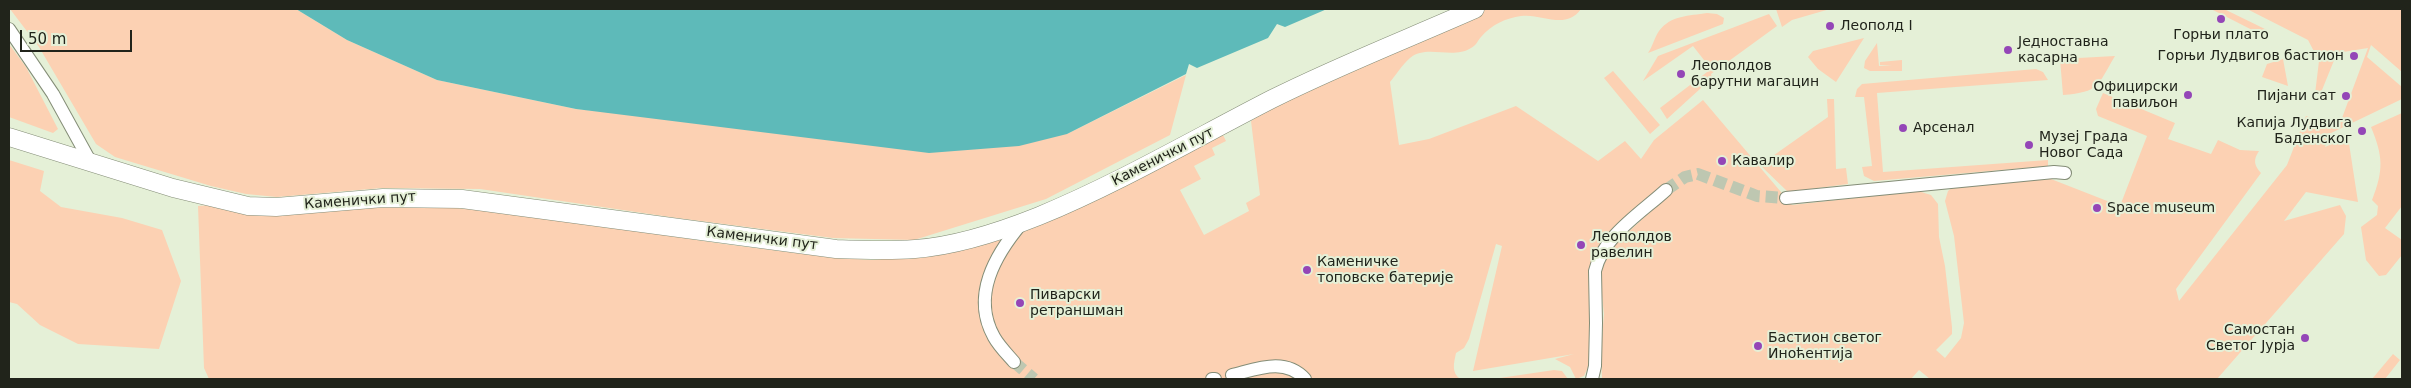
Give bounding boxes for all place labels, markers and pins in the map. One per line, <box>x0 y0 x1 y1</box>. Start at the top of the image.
marker: Горњи плато <box>2215 13 2227 25</box>
place label: Леополд I <box>1840 18 1913 34</box>
marker: Леополд I <box>1824 20 1836 32</box>
place label: Горњи плато <box>2173 27 2269 43</box>
place label: Једноставна касарна <box>2018 34 2109 66</box>
marker: Једноставна касарна <box>2002 44 2014 56</box>
place label: Горњи Лудвигов бастион <box>2158 48 2344 64</box>
marker: Горњи Лудвигов бастион <box>2348 50 2360 62</box>
place label: Леополдов барутни магацин <box>1691 58 1819 90</box>
marker: Леополдов барутни магацин <box>1675 68 1687 80</box>
place label: Официрски павиљон <box>2093 79 2178 111</box>
place label: Пијани сат <box>2257 88 2336 104</box>
marker: Официрски павиљон <box>2182 89 2194 101</box>
marker: Пијани сат <box>2340 90 2352 102</box>
place label: Капија Лудвига Баденског <box>2237 115 2352 148</box>
place label: Арсенал <box>1913 120 1974 136</box>
marker: Арсенал <box>1897 122 1909 134</box>
marker: Капија Лудвига Баденског <box>2356 125 2368 137</box>
place label: Музеј Града Новог Сада <box>2039 129 2128 162</box>
marker: Музеј Града Новог Сада <box>2023 139 2035 151</box>
place label: Кавалир <box>1732 153 1794 169</box>
marker: Кавалир <box>1716 155 1728 167</box>
place label: Space museum <box>2107 200 2215 216</box>
marker: Space museum <box>2091 202 2103 214</box>
place label: Леополдов равелин <box>1591 229 1672 262</box>
marker: Леополдов равелин <box>1575 239 1587 251</box>
place label: Каменичке топовске батерије <box>1317 254 1453 286</box>
marker: Каменичке топовске батерије <box>1301 264 1313 276</box>
place label: Пиварски ретраншман <box>1030 287 1123 320</box>
marker: Пиварски ретраншман <box>1014 297 1026 309</box>
place label: Самостан Светог Јурја <box>2206 322 2295 354</box>
place label: Бастион светог Иноћентија <box>1768 330 1882 362</box>
marker: Самостан Светог Јурја <box>2299 332 2311 344</box>
marker: Бастион светог Иноћентија <box>1752 340 1764 352</box>

